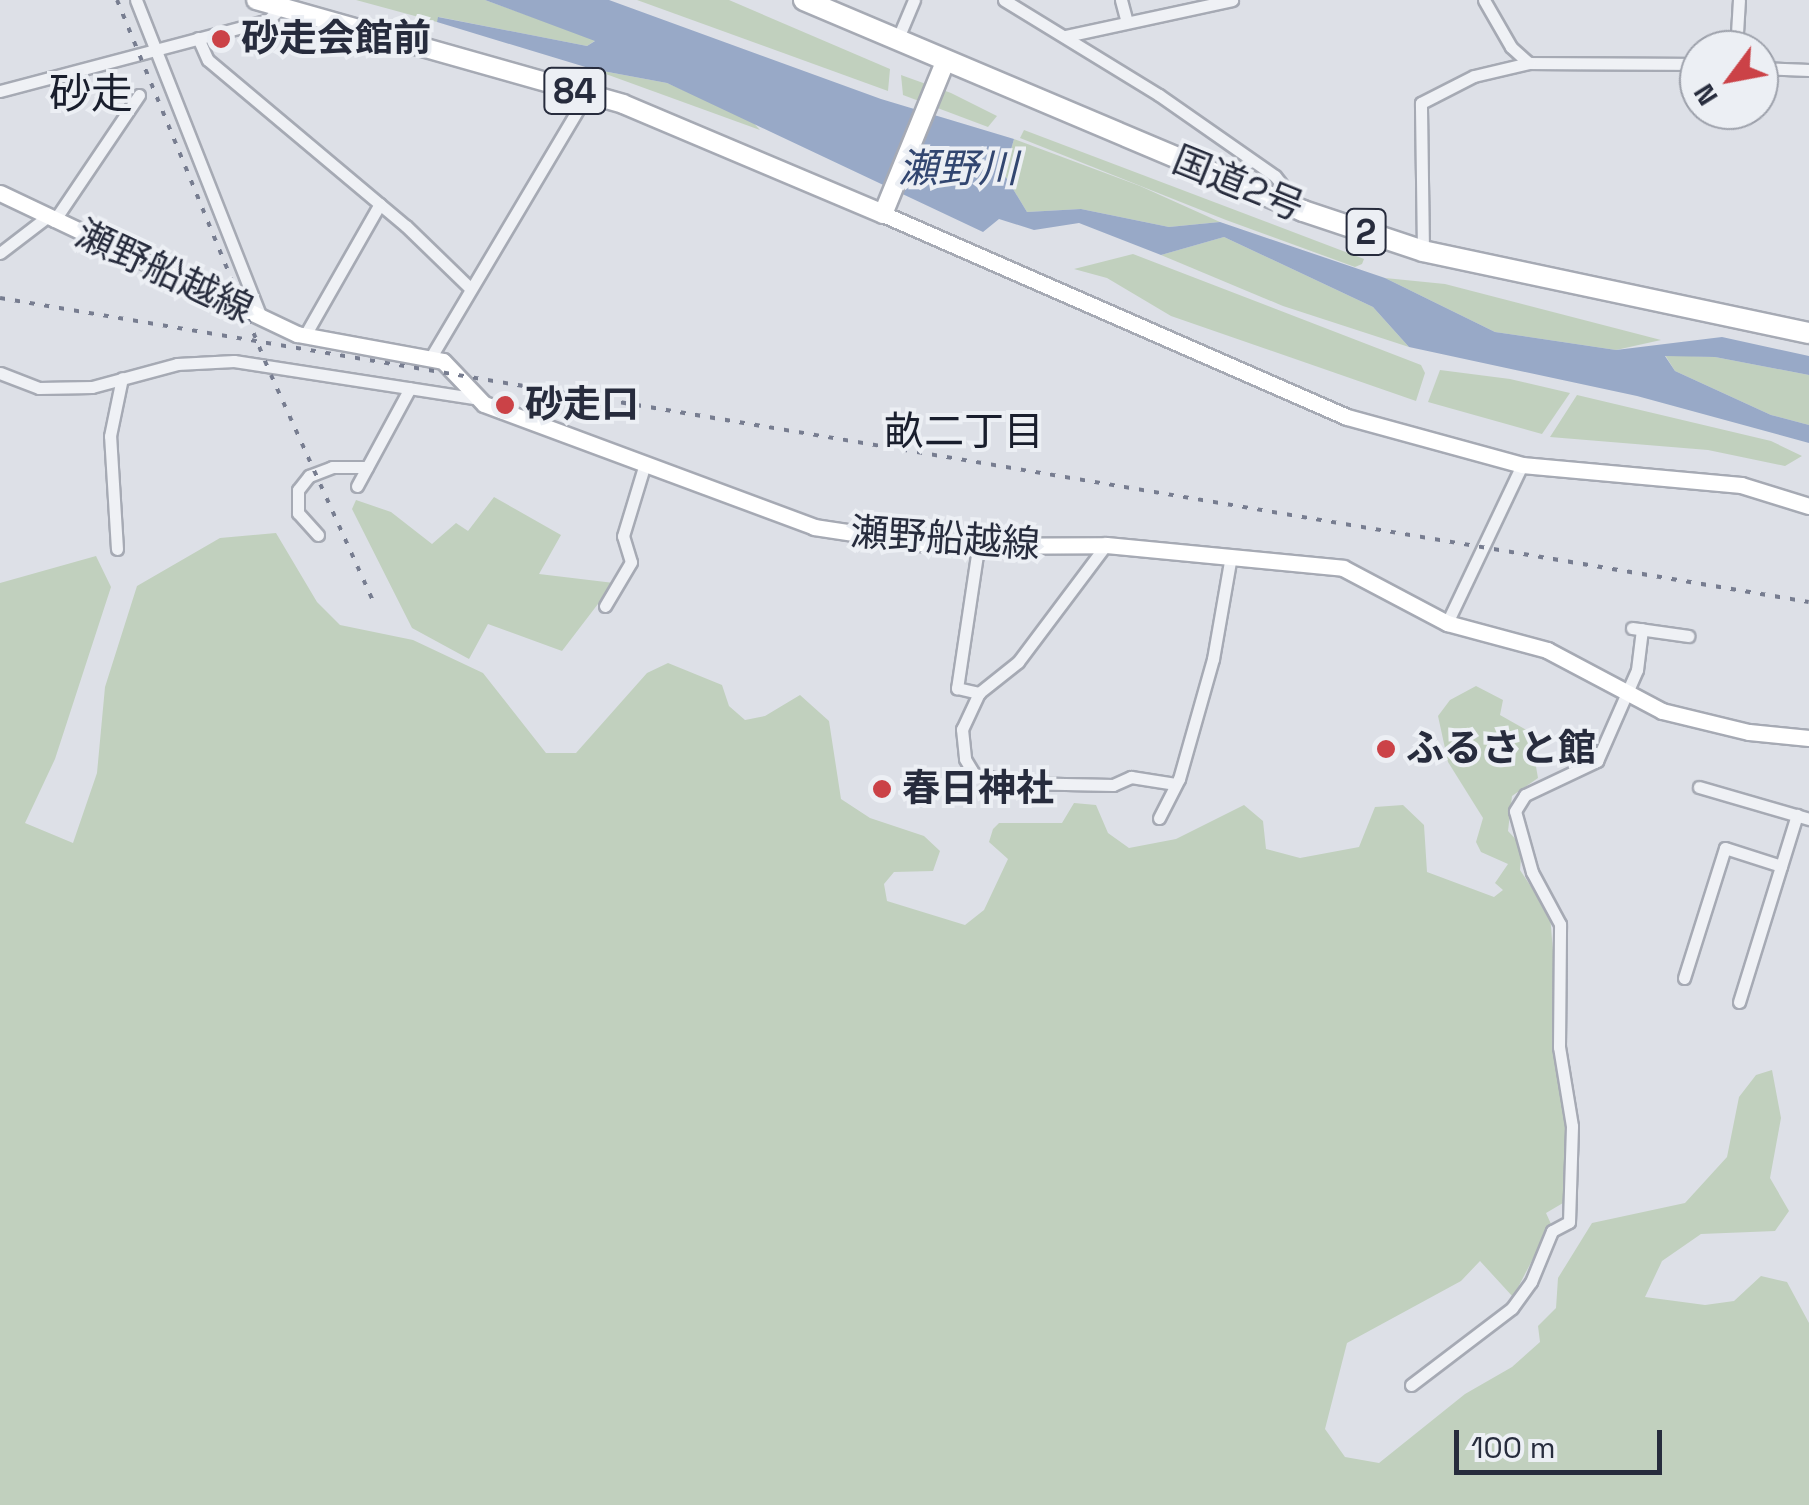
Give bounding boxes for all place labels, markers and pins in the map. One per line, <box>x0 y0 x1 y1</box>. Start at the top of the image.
place label: 砂走会館前 <box>241 16 431 62</box>
marker: 砂走会館前 <box>210 28 232 50</box>
place label: 砂走口 <box>525 382 639 428</box>
marker: 砂走口 <box>494 394 516 416</box>
place label: ふるさと館 <box>1406 726 1596 772</box>
marker: ふるさと館 <box>1375 738 1397 760</box>
place label: 春日神社 <box>902 766 1054 812</box>
marker: 春日神社 <box>871 778 893 800</box>

